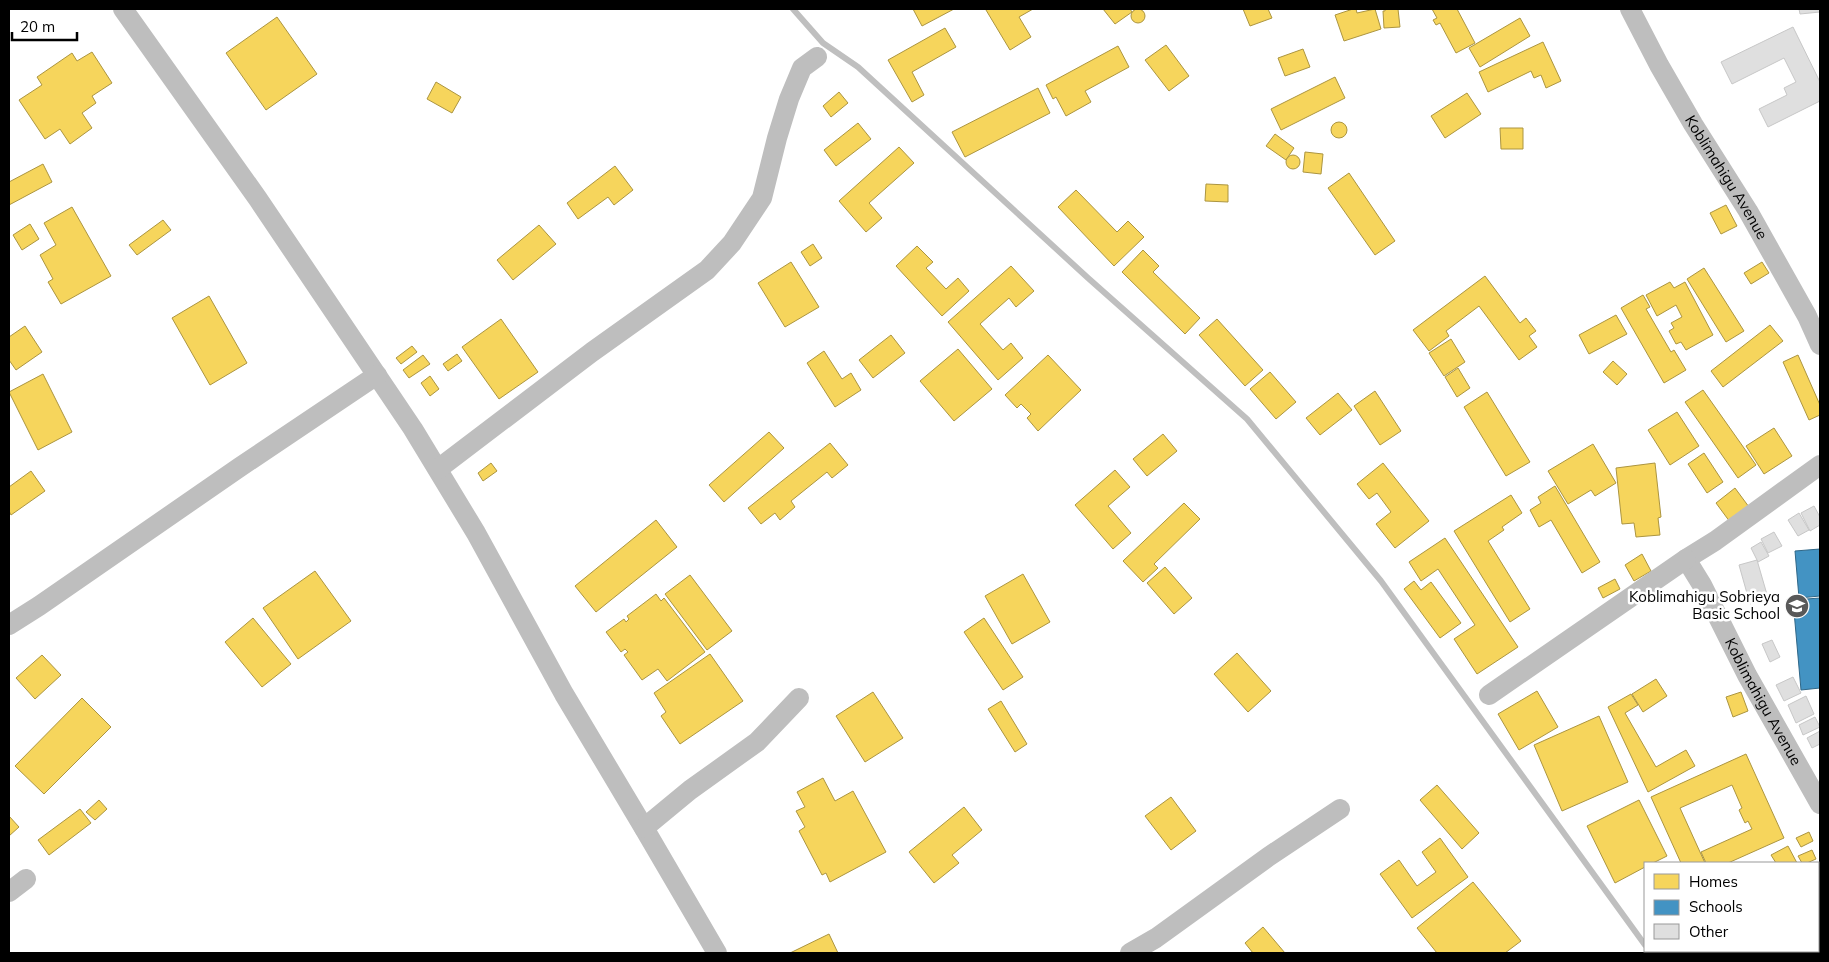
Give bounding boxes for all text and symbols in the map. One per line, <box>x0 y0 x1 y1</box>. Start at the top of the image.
scale bar <box>12 10 78 42</box>
text: 20 m <box>20 17 55 36</box>
street label: Koblimahigu Avenue <box>1681 112 1772 243</box>
place label: Koblimahigu Sobrieya Basic School <box>1629 587 1780 623</box>
school or university icon: Koblimahigu Sobrieya Basic School <box>1784 593 1810 619</box>
street label: Koblimahigu Avenue <box>1721 635 1806 769</box>
legend <box>1644 862 1819 952</box>
text: Homes <box>1689 872 1738 891</box>
text: Schools <box>1689 897 1743 916</box>
text: Other <box>1689 922 1729 941</box>

